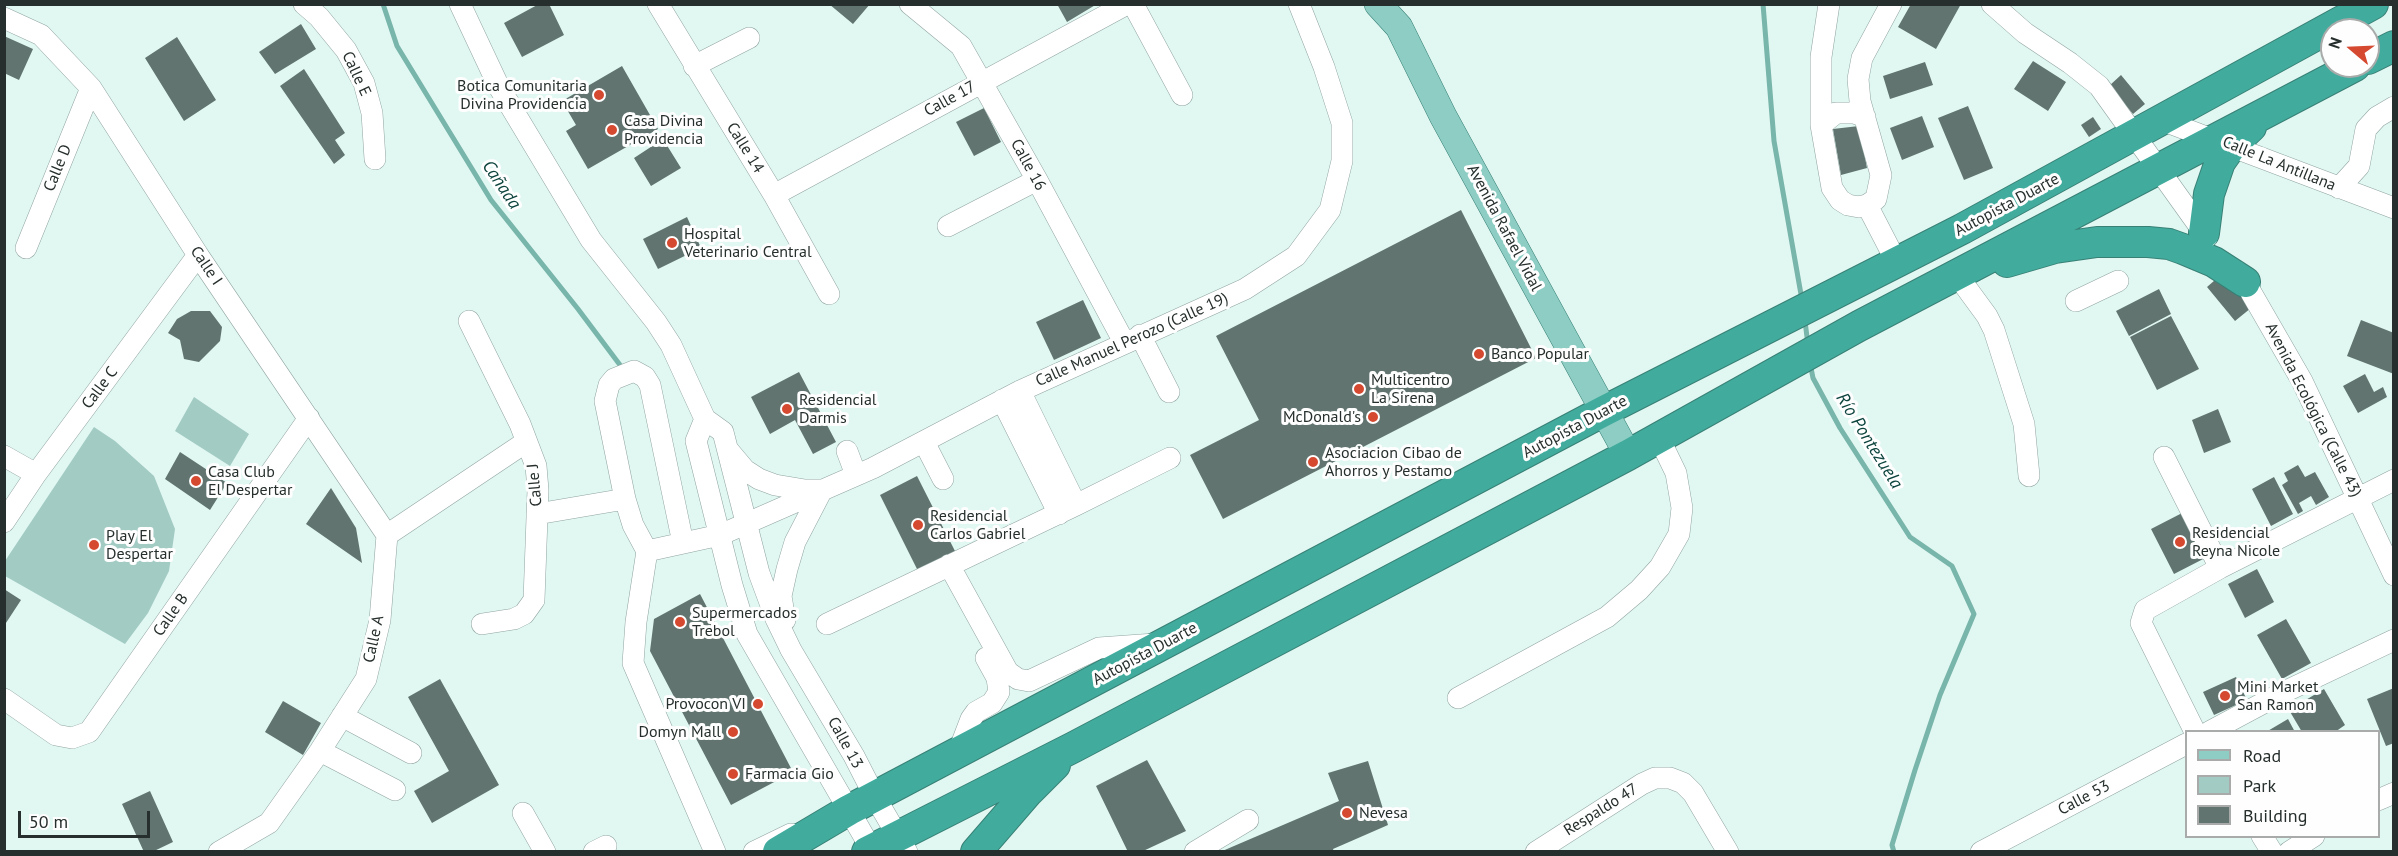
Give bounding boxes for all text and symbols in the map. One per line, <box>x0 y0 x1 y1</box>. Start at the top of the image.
north arrow <box>2320 18 2380 78</box>
text: N <box>2324 35 2346 51</box>
street label: Calle E <box>337 49 375 99</box>
place label: Botica Comunitaria Divina Providencia <box>457 76 587 114</box>
street label: Calle 17 <box>921 77 979 121</box>
marker: Botica Comunitaria Divina Providencia <box>592 88 606 102</box>
place label: Casa Divina Providencia <box>624 111 703 149</box>
street label: Calle 14 <box>722 119 768 177</box>
marker: Casa Divina Providencia <box>605 123 619 137</box>
street label: Calle La Antillana <box>2220 133 2338 195</box>
street label: Calle 16 <box>1006 136 1050 194</box>
street label: Calle D <box>40 142 76 194</box>
water label: Cañada <box>477 157 525 213</box>
street label: Avenida Rafael Vidal <box>1463 162 1545 294</box>
street label: Autopista Duarte <box>1952 169 2062 241</box>
place label: Hospital Veterinario Central <box>684 224 812 262</box>
marker: Hospital Veterinario Central <box>665 236 679 250</box>
street label: Calle I <box>186 243 226 289</box>
street label: Calle Manuel Perozo (Calle 19) <box>1033 289 1231 391</box>
street label: Avenida Ecológica (Calle 43) <box>2261 320 2365 500</box>
place label: Banco Popular <box>1491 344 1589 364</box>
marker: Banco Popular <box>1472 347 1486 361</box>
street label: Calle C <box>78 363 122 413</box>
place label: Multicentro La Sirena <box>1371 370 1450 408</box>
marker: Multicentro La Sirena <box>1352 382 1366 396</box>
water label: Río Pontezuela <box>1831 389 1907 493</box>
place label: Residencial Darmis <box>799 390 877 428</box>
street label: Autopista Duarte <box>1520 391 1630 463</box>
marker: Residencial Darmis <box>780 402 794 416</box>
place label: McDonald's <box>1283 407 1361 427</box>
marker: McDonald's <box>1366 410 1380 424</box>
place label: Asociacion Cibao de Ahorros y Pestamo <box>1325 443 1462 481</box>
marker: Asociacion Cibao de Ahorros y Pestamo <box>1306 455 1320 469</box>
place label: Casa Club El Despertar <box>208 462 292 500</box>
street label: Calle J <box>524 463 546 507</box>
marker: Casa Club El Despertar <box>189 474 203 488</box>
place label: Residencial Carlos Gabriel <box>930 506 1025 544</box>
marker: Residencial Carlos Gabriel <box>911 518 925 532</box>
place label: Residencial Reyna Nicole <box>2192 523 2280 561</box>
place label: Play El Despertar <box>106 526 173 564</box>
marker: Residencial Reyna Nicole <box>2173 535 2187 549</box>
marker: Play El Despertar <box>87 538 101 552</box>
street label: Calle B <box>149 590 193 640</box>
place label: Supermercados Trebol <box>692 603 797 641</box>
street label: Calle A <box>360 614 388 664</box>
marker: Supermercados Trebol <box>673 615 687 629</box>
street label: Autopista Duarte <box>1090 618 1200 690</box>
place label: Mini Market San Ramon <box>2237 677 2318 715</box>
marker: Mini Market San Ramon <box>2218 689 2232 703</box>
place label: Provocon VI <box>665 694 746 714</box>
marker: Provocon VI <box>751 697 765 711</box>
street label: Calle 13 <box>823 714 867 772</box>
place label: Domyn Mall <box>639 722 721 742</box>
marker: Domyn Mall <box>726 725 740 739</box>
legend <box>2185 730 2380 838</box>
text: Road <box>2243 744 2281 767</box>
place label: Farmacia Gio <box>745 764 834 784</box>
marker: Farmacia Gio <box>726 767 740 781</box>
text: Park <box>2243 774 2276 797</box>
street label: Calle 53 <box>2055 776 2113 820</box>
street label: Respaldo 47 <box>1560 780 1642 840</box>
scale bar <box>21 799 153 837</box>
place label: Nevesa <box>1359 803 1408 823</box>
text: Building <box>2243 804 2307 827</box>
marker: Nevesa <box>1340 806 1354 820</box>
text: 50 m <box>29 810 68 833</box>

